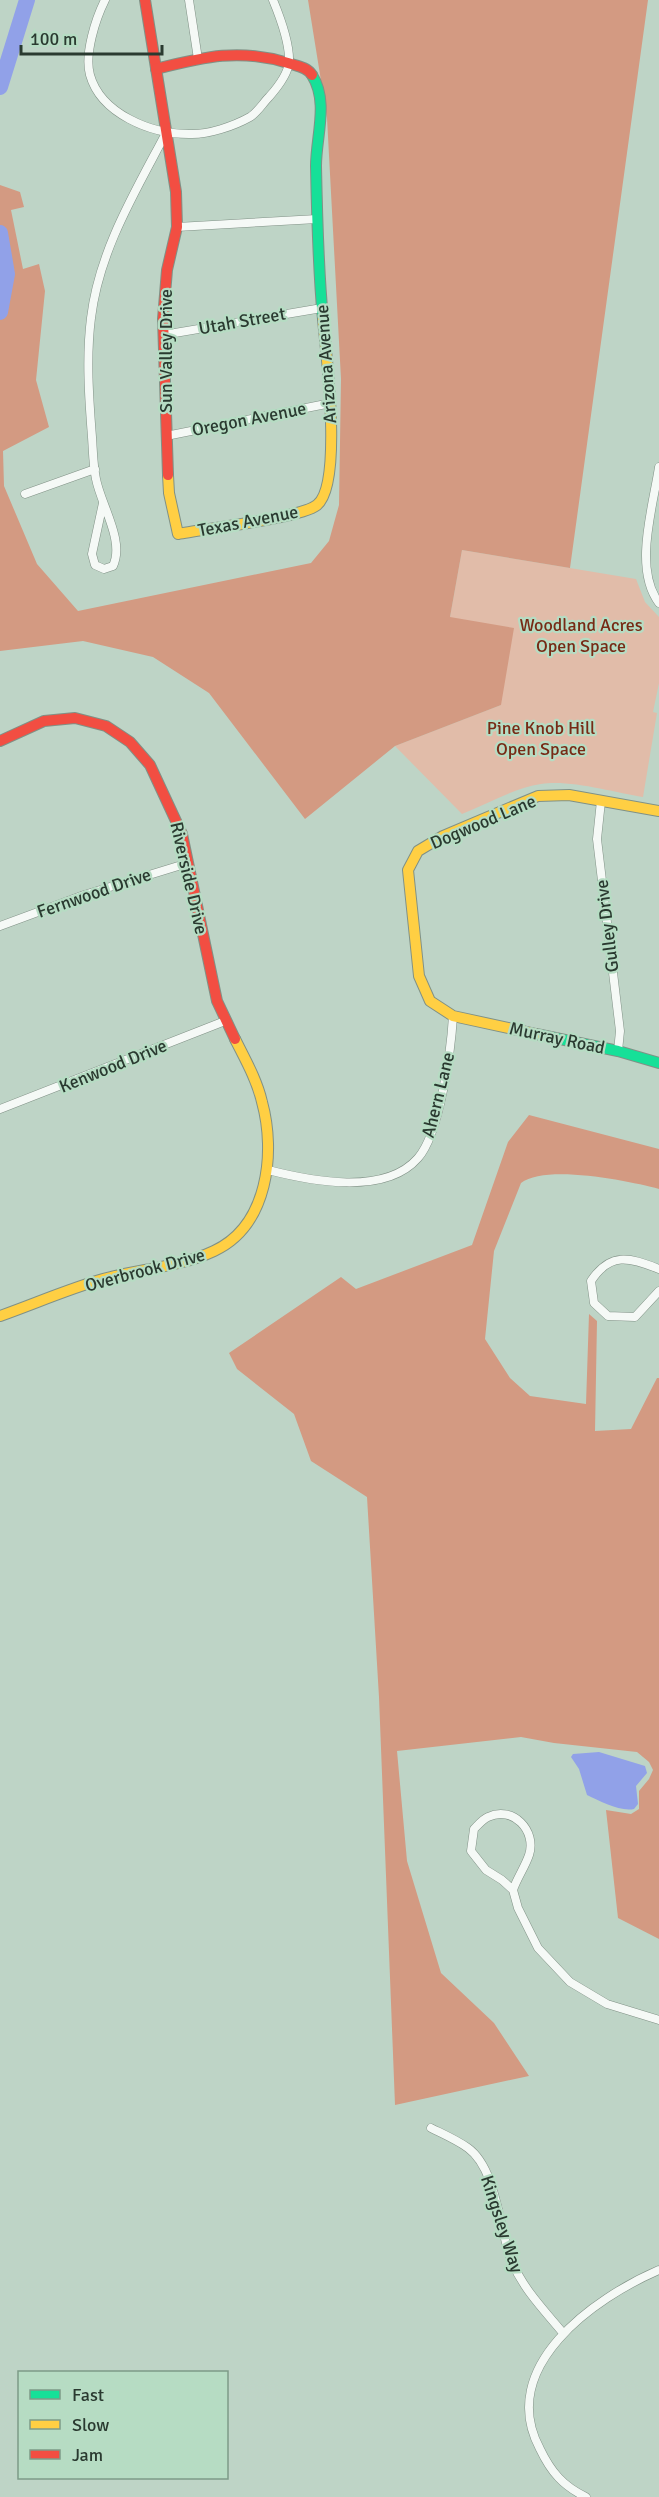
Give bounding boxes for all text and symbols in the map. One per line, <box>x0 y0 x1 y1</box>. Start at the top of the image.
scale bar <box>21 18 162 56</box>
text: 100 m <box>30 28 77 50</box>
street label: Sun Valley Drive <box>155 289 177 413</box>
street label: Utah Street <box>197 303 287 339</box>
street label: Arizona Avenue <box>311 304 341 424</box>
street label: Oregon Avenue <box>190 397 308 441</box>
street label: Texas Avenue <box>196 500 300 542</box>
park label: Woodland Acres Open Space <box>519 614 643 657</box>
park label: Pine Knob Hill Open Space <box>487 717 595 760</box>
street label: Dogwood Lane <box>427 790 539 854</box>
street label: Riverside Drive <box>165 820 213 936</box>
street label: Fernwood Drive <box>34 863 154 923</box>
street label: Gulley Drive <box>590 878 624 974</box>
street label: Murray Road <box>507 1017 607 1059</box>
street label: Kenwood Drive <box>56 1034 170 1098</box>
street label: Ahern Lane <box>417 1050 459 1140</box>
street label: Overbrook Drive <box>83 1243 207 1297</box>
street label: Kingsley Way <box>476 2173 528 2276</box>
legend <box>18 2371 228 2479</box>
text: Fast <box>72 2384 104 2406</box>
text: Slow <box>72 2414 109 2436</box>
text: Jam <box>72 2444 103 2466</box>

